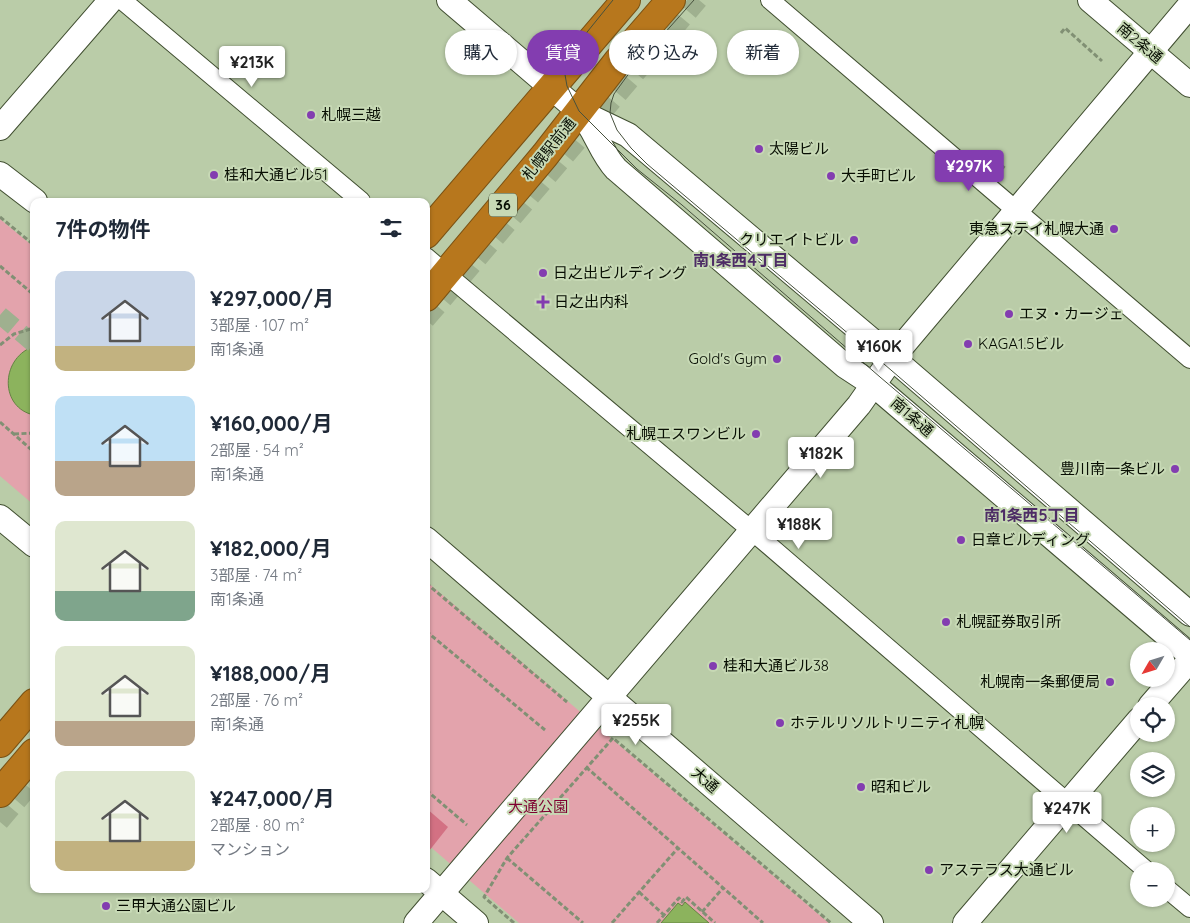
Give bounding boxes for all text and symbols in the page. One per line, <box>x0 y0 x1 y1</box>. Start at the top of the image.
street label: 南2条通 <box>1114 18 1167 67</box>
chip: 購入 <box>445 30 517 75</box>
chip: 賃貸 <box>527 30 599 75</box>
chip: 絞り込み <box>609 30 717 75</box>
chip: 新着 <box>727 30 799 75</box>
pin: ¥213K <box>217 46 287 88</box>
text: ¥213K <box>230 52 274 72</box>
place label: 札幌三越 <box>321 105 381 124</box>
marker: 札幌三越 <box>305 109 317 121</box>
street label: 札幌駅前通 <box>518 114 580 184</box>
place label: 太陽ビル <box>769 139 829 158</box>
marker: 太陽ビル <box>753 143 765 155</box>
pin: ¥297K <box>934 150 1004 192</box>
text: ¥297K <box>946 156 992 176</box>
place label: 桂和大通ビル51 <box>224 165 328 184</box>
place label: 大手町ビル <box>841 166 916 185</box>
marker: 桂和大通ビル51 <box>208 169 220 181</box>
marker: 大手町ビル <box>825 170 837 182</box>
road number: 36 <box>489 194 517 216</box>
icon: filters <box>377 214 405 242</box>
text: 7件の物件 <box>55 216 151 242</box>
place label: 東急ステイ札幌大通 <box>969 219 1104 238</box>
marker: 東急ステイ札幌大通 <box>1108 223 1120 235</box>
place label: クリエイトビル <box>739 230 844 249</box>
marker: クリエイトビル <box>848 234 860 246</box>
district label: 南1条西4丁目 <box>693 250 789 270</box>
place label: 日之出ビルディング <box>553 263 687 282</box>
marker: 日之出ビルディング <box>537 267 549 279</box>
text: ¥297,000/月 <box>210 285 334 311</box>
icon: home <box>95 291 155 351</box>
place label: 日之出内科 <box>554 292 629 311</box>
marker: 日之出内科 <box>536 295 550 309</box>
place label: エヌ・カージェ <box>1019 304 1124 323</box>
marker: エヌ・カージェ <box>1003 308 1015 320</box>
text: 3部屋 · 107 m² <box>210 315 309 335</box>
pin: ¥160K <box>844 330 914 372</box>
place label: KAGA1.5ビル <box>978 334 1064 353</box>
text: ¥160K <box>857 336 901 356</box>
marker: KAGA1.5ビル <box>962 338 974 350</box>
text: 南1条通 <box>210 339 264 359</box>
place label: Gold's Gym <box>688 349 767 368</box>
marker: Gold's Gym <box>771 353 783 365</box>
street label: 南1条通 <box>887 393 938 440</box>
text: ¥160,000/月 <box>210 410 333 436</box>
icon: home <box>95 416 155 476</box>
place label: 札幌エスワンビル <box>626 424 746 443</box>
marker: 札幌エスワンビル <box>750 428 762 440</box>
pin: ¥182K <box>786 436 856 479</box>
text: 2部屋 · 54 m² <box>210 440 304 460</box>
text: ¥182K <box>799 443 843 463</box>
place label: 豊川南一条ビル <box>1060 459 1165 478</box>
marker: 豊川南一条ビル <box>1169 463 1181 475</box>
text: 南1条通 <box>210 464 264 484</box>
district label: 南1条西5丁目 <box>984 505 1080 525</box>
pin: ¥188K <box>764 508 834 550</box>
text: ¥188K <box>777 514 821 534</box>
place label: 日章ビルディング <box>971 530 1090 549</box>
marker: 日章ビルディング <box>955 534 967 546</box>
text: ¥182,000/月 <box>210 535 332 561</box>
icon: home <box>95 541 155 601</box>
text: 3部屋 · 74 m² <box>210 565 302 585</box>
text: 南1条通 <box>210 589 264 609</box>
place label: 札幌証券取引所 <box>956 612 1061 631</box>
marker: 札幌証券取引所 <box>940 616 952 628</box>
north arrow <box>1130 642 1175 688</box>
map controls <box>1130 642 1175 907</box>
place label: 桂和大通ビル38 <box>723 656 829 675</box>
text: ¥188,000/月 <box>210 660 331 686</box>
marker: 桂和大通ビル38 <box>707 660 719 672</box>
icon: home <box>95 666 155 726</box>
place label: 札幌南一条郵便局 <box>980 672 1100 691</box>
marker: 札幌南一条郵便局 <box>1104 676 1116 688</box>
text: 2部屋 · 76 m² <box>210 690 303 710</box>
button: locate <box>1130 697 1175 742</box>
pin: ¥255K <box>601 704 671 746</box>
text: ¥255K <box>612 710 660 730</box>
place label: ホテルリソルトリニティ札幌 <box>790 713 984 732</box>
text: 南1条通 <box>210 714 264 734</box>
marker: ホテルリソルトリニティ札幌 <box>774 717 786 729</box>
button: layers <box>1130 752 1175 797</box>
street label: 大通 <box>688 763 723 797</box>
place label: 昭和ビル <box>871 777 931 796</box>
marker: 昭和ビル <box>855 781 867 793</box>
text: ¥247,000/月 <box>210 785 334 811</box>
icon: home <box>95 791 155 851</box>
pin: ¥247K <box>1032 792 1102 834</box>
park label: 大通公園 <box>508 797 568 816</box>
text: ¥247K <box>1044 798 1090 818</box>
button: + <box>1130 807 1175 852</box>
text: 2部屋 · 80 m² <box>210 815 305 835</box>
text: マンション <box>210 839 290 859</box>
place label: アステラス大通ビル <box>939 860 1074 879</box>
button: − <box>1130 862 1175 907</box>
marker: アステラス大通ビル <box>923 864 935 876</box>
place label: 三甲大通公園ビル <box>116 896 236 915</box>
marker: 三甲大通公園ビル <box>100 900 112 912</box>

